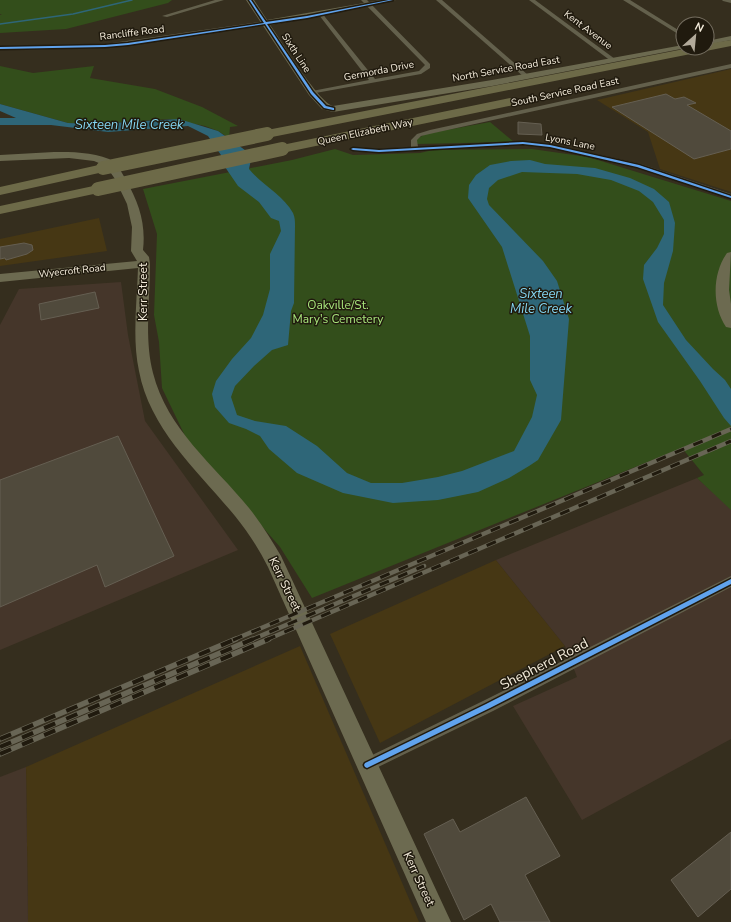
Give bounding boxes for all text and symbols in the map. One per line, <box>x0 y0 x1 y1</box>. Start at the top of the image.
street label: Kent Avenue <box>561 7 615 53</box>
north arrow <box>675 16 715 56</box>
text: N <box>692 19 706 36</box>
street label: Rancliffe Road <box>99 22 165 44</box>
street label: Sixth Line <box>278 31 314 75</box>
street label: North Service Road East <box>451 53 561 85</box>
street label: Germorda Drive <box>343 57 415 85</box>
street label: South Service Road East <box>510 74 620 110</box>
street label: Queen Elizabeth Way <box>316 115 415 149</box>
water label: Sixteen Mile Creek <box>75 116 184 134</box>
street label: Lyons Lane <box>544 130 596 154</box>
street label: Wyecroft Road <box>38 261 106 281</box>
street label: Kerr Street <box>135 262 151 321</box>
water label: Sixteen Mile Creek <box>510 285 572 318</box>
park label: Oakville/St. Mary's Cemetery <box>293 297 384 327</box>
street label: Kerr Street <box>265 554 305 614</box>
street label: Shepherd Road <box>497 634 591 694</box>
street label: Kerr Street <box>399 849 439 909</box>

